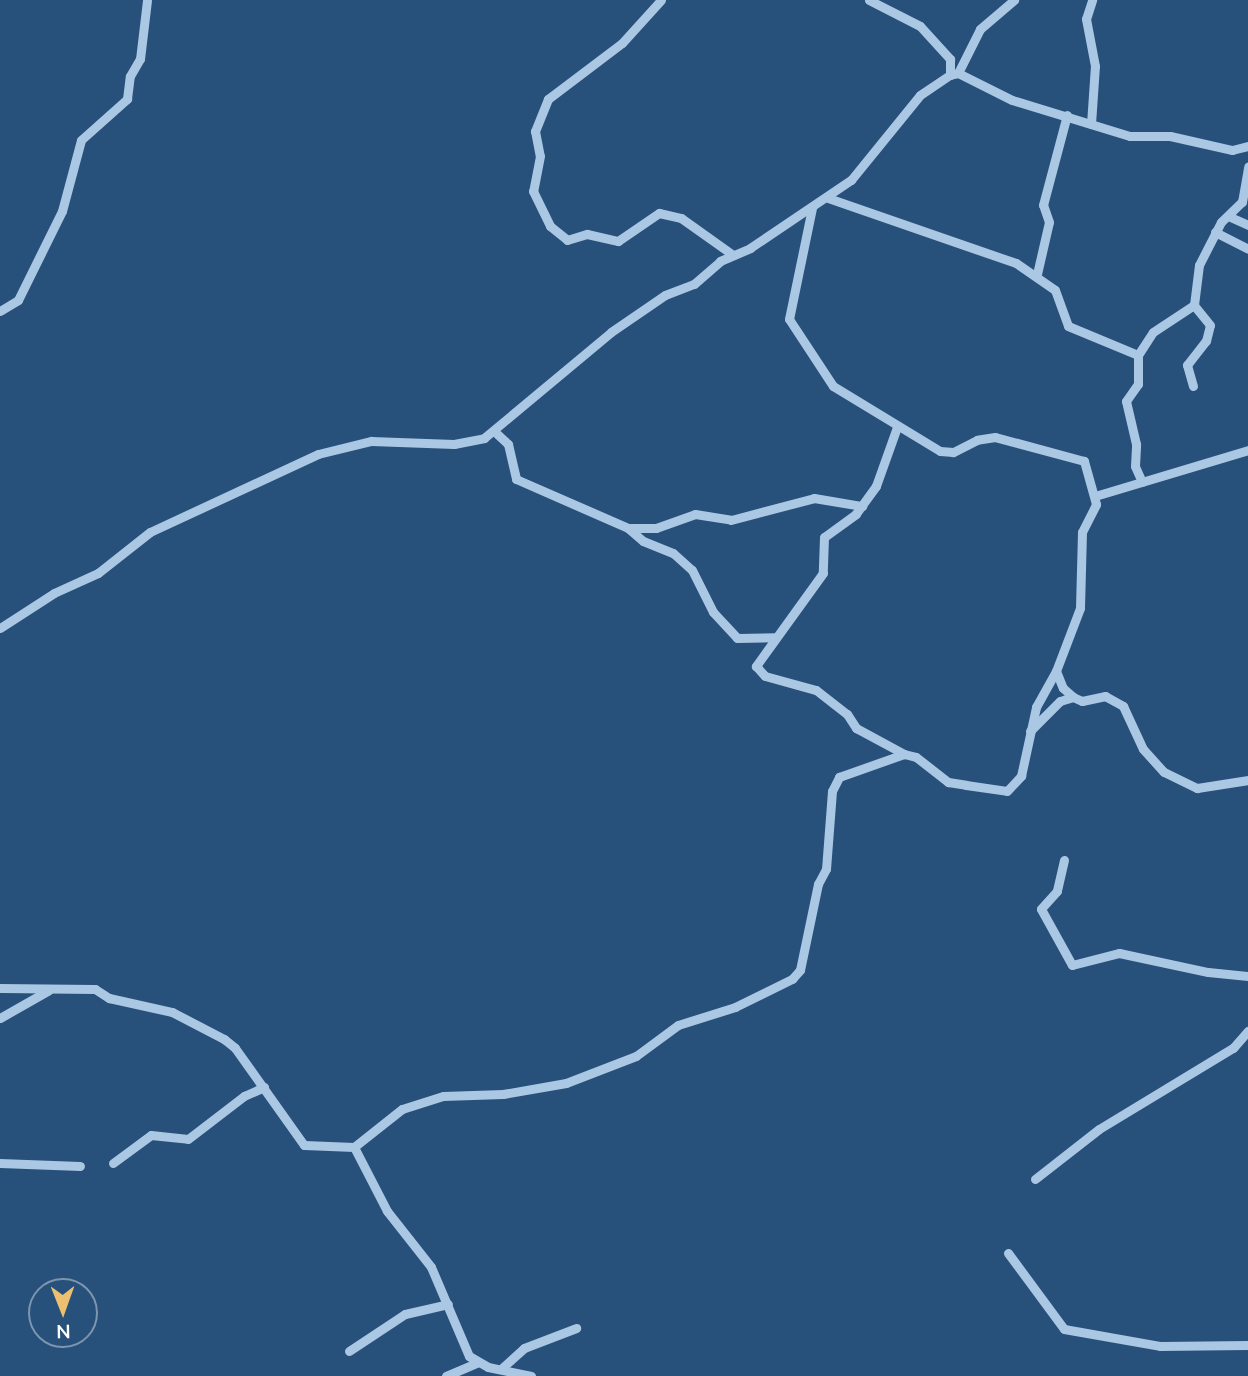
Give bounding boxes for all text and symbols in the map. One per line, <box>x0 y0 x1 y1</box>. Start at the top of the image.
north arrow <box>28 1278 98 1348</box>
text: N <box>56 1320 71 1344</box>

